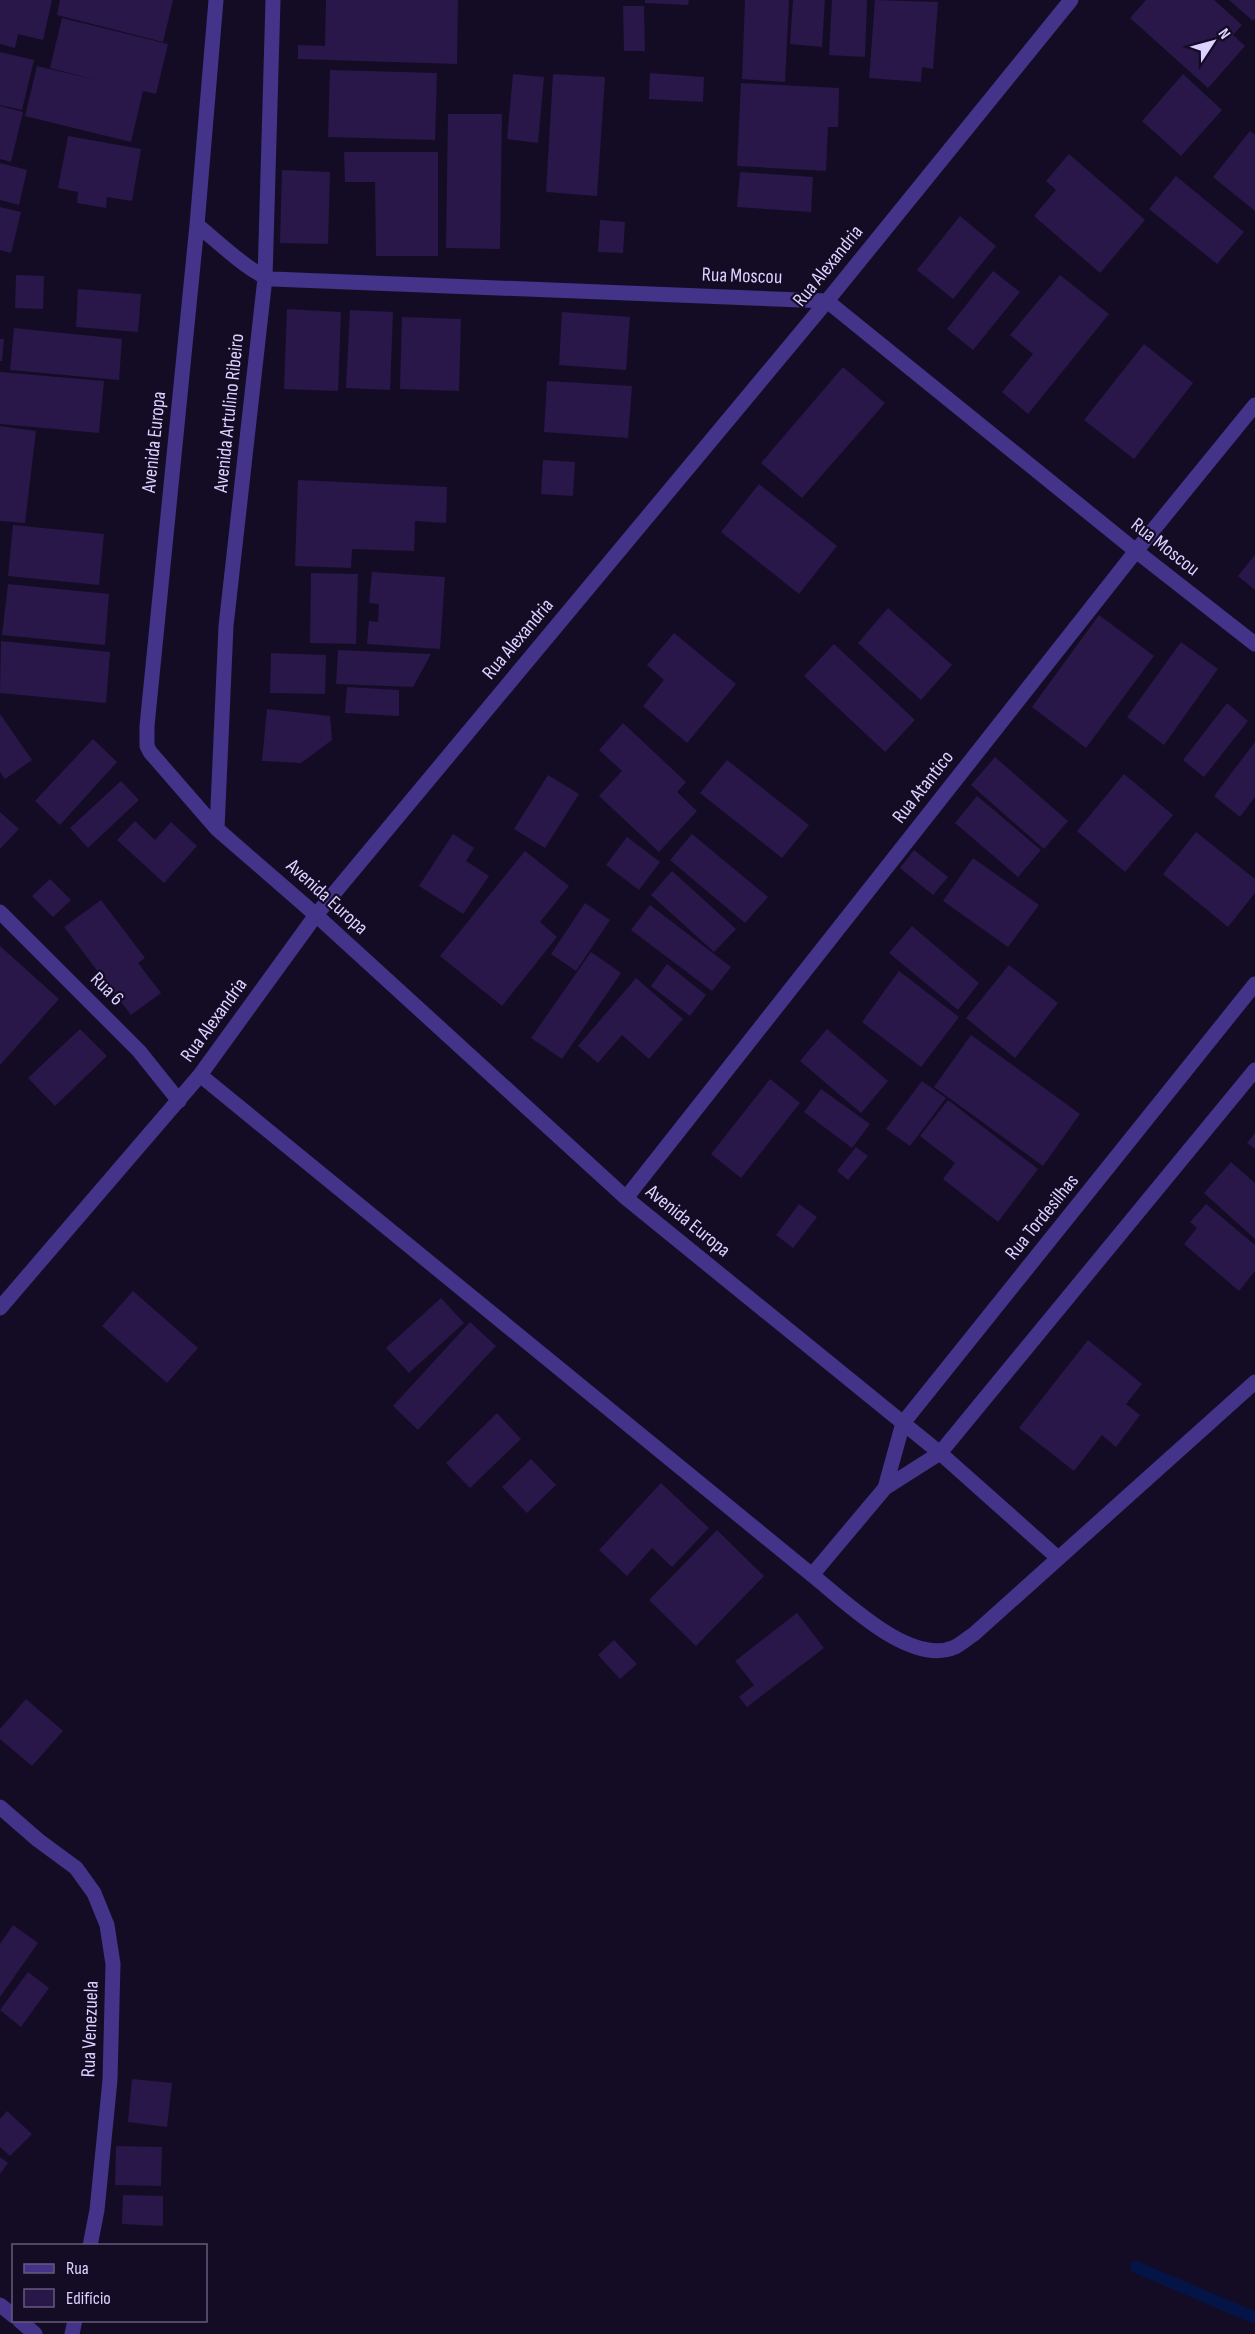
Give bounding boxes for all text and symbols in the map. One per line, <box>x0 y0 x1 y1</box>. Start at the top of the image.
north arrow <box>1183 12 1243 72</box>
text: N <box>1214 25 1234 43</box>
street label: Rua Alexandria <box>788 220 868 312</box>
street label: Rua Moscou <box>701 263 783 289</box>
street label: Avenida Artulino Ribeiro <box>209 332 249 495</box>
street label: Avenida Europa <box>137 390 171 495</box>
street label: Rua Moscou <box>1126 513 1204 581</box>
street label: Rua Alexandria <box>477 594 559 684</box>
street label: Rua Atantico <box>887 746 959 828</box>
street label: Avenida Europa <box>280 853 373 940</box>
street label: Rua 6 <box>85 967 129 1011</box>
street label: Rua Alexandria <box>175 973 253 1067</box>
street label: Rua Tordesilhas <box>1000 1169 1084 1265</box>
street label: Avenida Europa <box>640 1179 735 1262</box>
street label: Rua Venezuela <box>76 1980 104 2078</box>
legend <box>12 2244 207 2322</box>
text: Rua <box>66 2258 89 2279</box>
text: Edifício <box>66 2288 111 2309</box>

